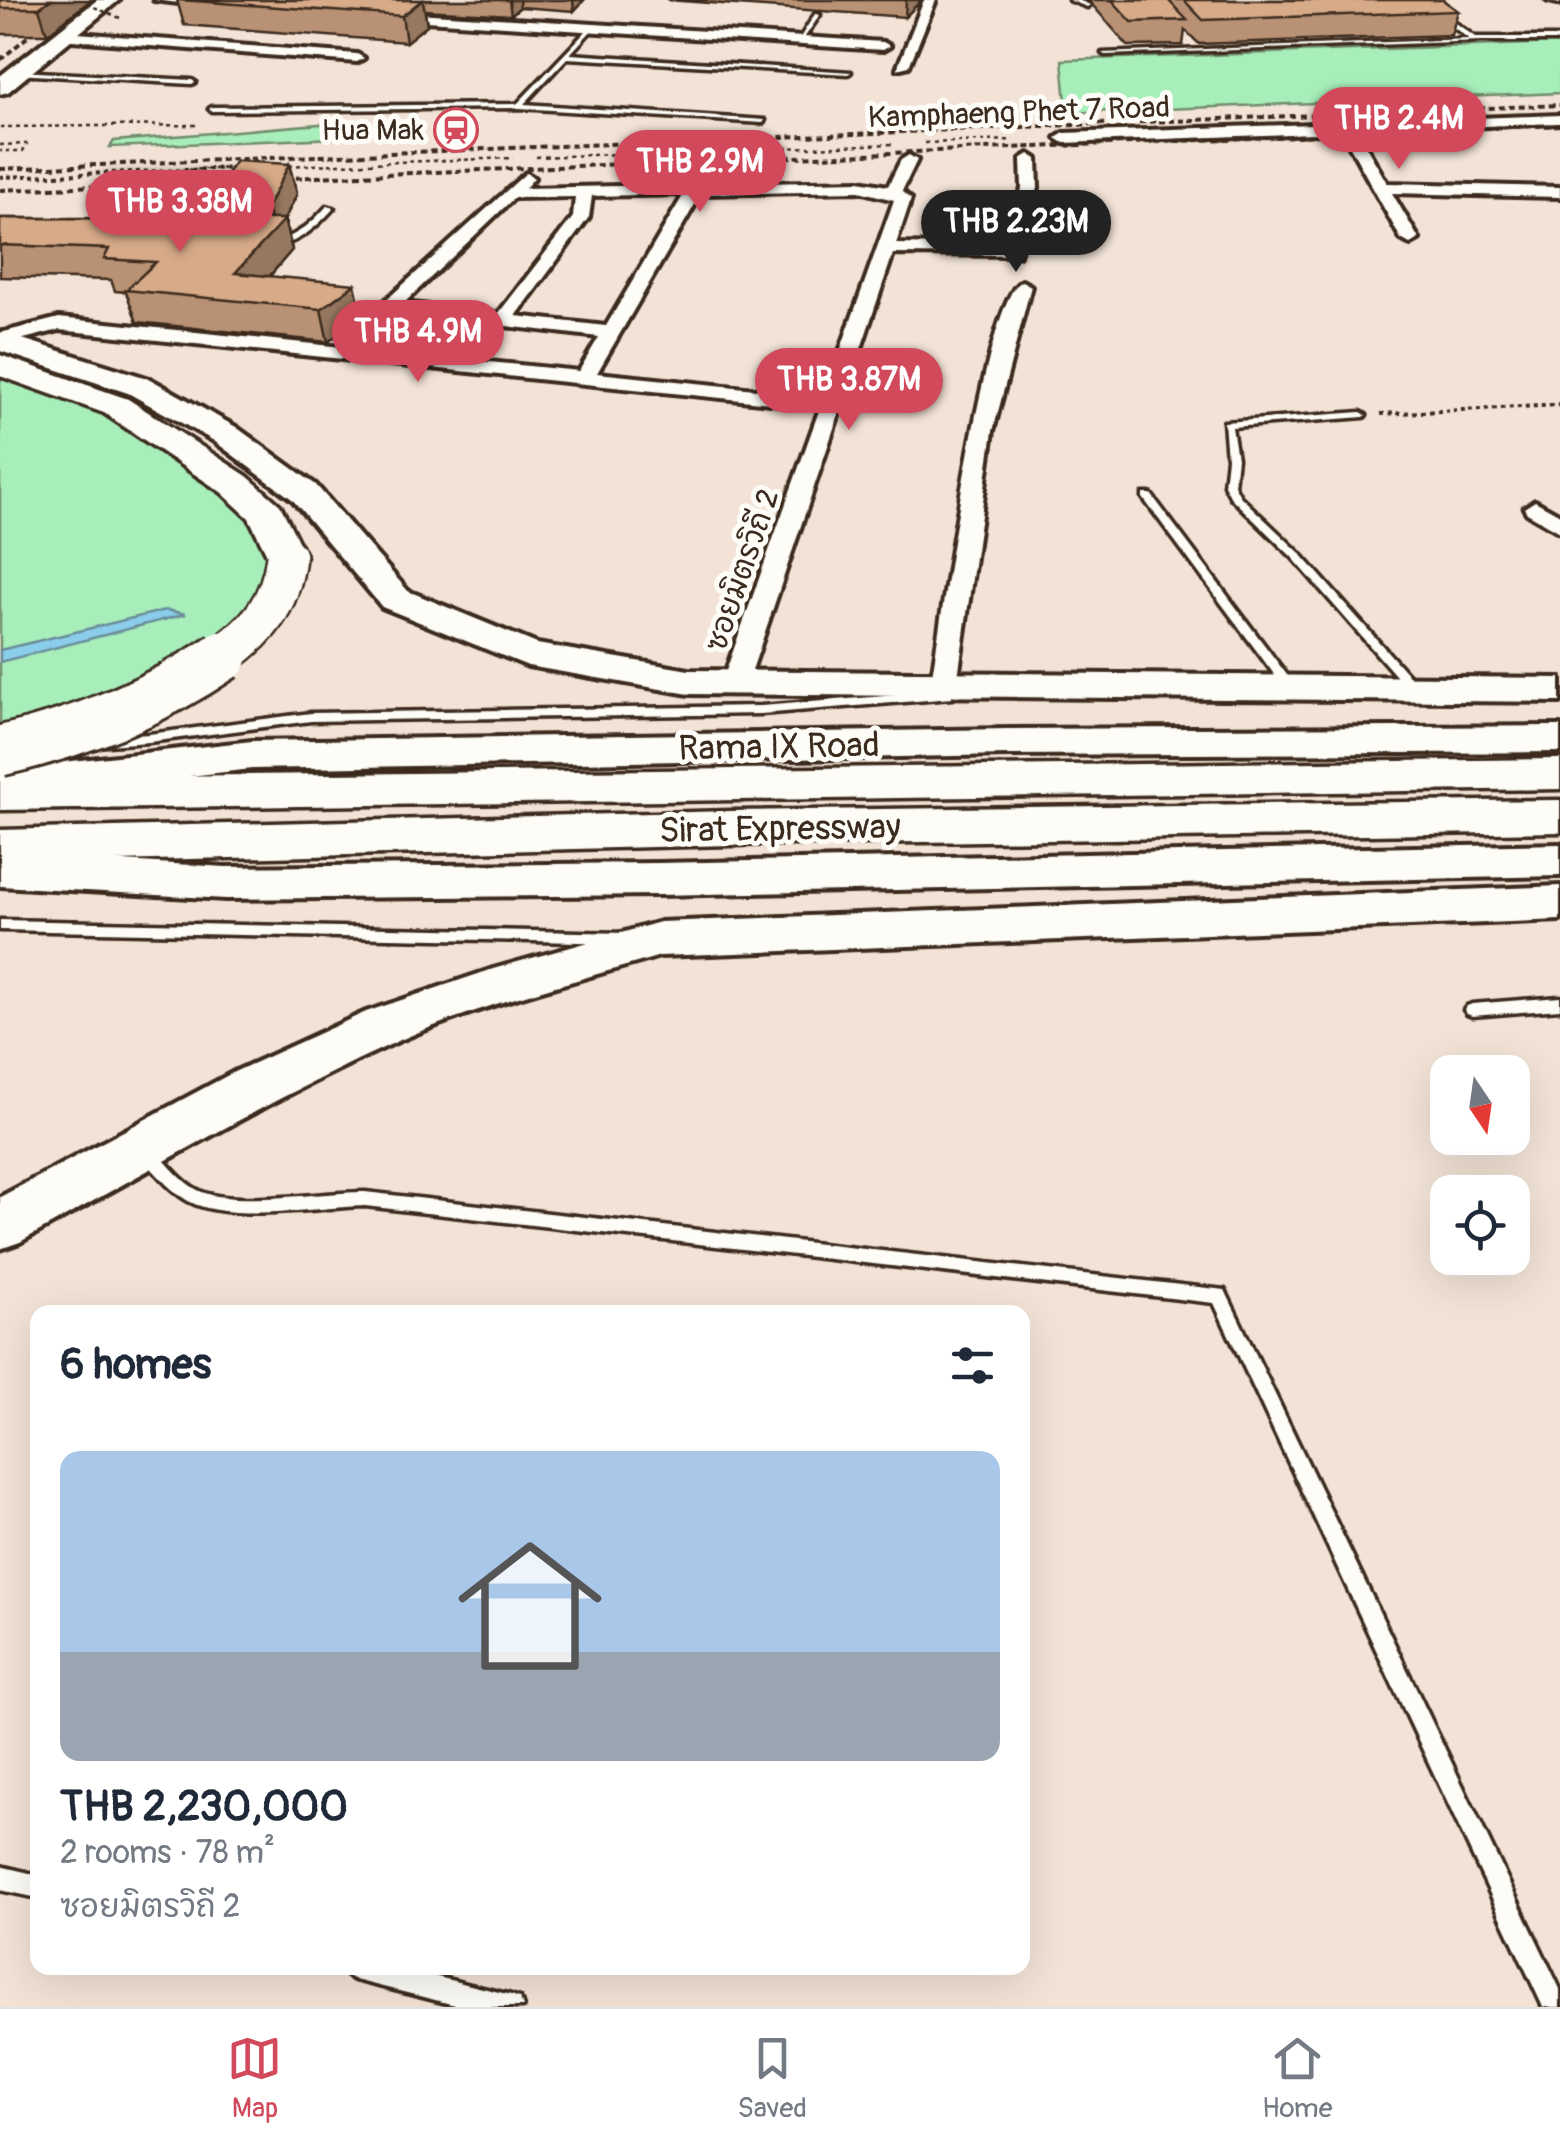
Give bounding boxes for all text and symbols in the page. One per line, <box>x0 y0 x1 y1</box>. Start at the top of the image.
pin: THB 2.4M <box>1296 87 1502 172</box>
street label: Kamphaeng Phet 7 Road <box>867 89 1171 136</box>
text: THB 2.4M <box>1334 99 1464 139</box>
station icon: Hua Mak <box>433 107 479 153</box>
place label: Hua Mak <box>321 112 424 149</box>
pin: THB 2.9M <box>597 130 803 215</box>
text: THB 2.9M <box>636 142 764 182</box>
pin: THB 3.38M <box>66 170 294 255</box>
text: THB 3.38M <box>108 182 252 222</box>
pin: THB 2.23M <box>902 190 1130 275</box>
text: THB 2.23M <box>943 202 1089 242</box>
pin: THB 4.9M <box>315 300 521 385</box>
text: THB 4.9M <box>354 312 482 352</box>
pin: THB 3.87M <box>735 348 963 433</box>
text: THB 3.87M <box>777 360 921 400</box>
street label: ซอยมิตรวิถี 2 <box>697 484 787 656</box>
street label: Rama IX Road <box>678 723 880 771</box>
street label: Sirat Expressway <box>659 805 901 853</box>
north arrow <box>1430 1055 1530 1155</box>
map controls <box>1430 1055 1530 1275</box>
button: locate <box>1430 1175 1530 1275</box>
icon: filters <box>945 1338 1000 1393</box>
text: 6 homes <box>60 1339 211 1391</box>
icon: home <box>440 1516 620 1696</box>
text: THB 2,230,000 <box>60 1781 348 1833</box>
text: 2 rooms · 78 m² <box>60 1833 275 1873</box>
text: ซอยมิตรวิถี 2 <box>60 1887 240 1927</box>
tab: Map <box>227 2031 282 2126</box>
tab: Saved <box>737 2031 807 2126</box>
tab: Home <box>1262 2031 1332 2126</box>

